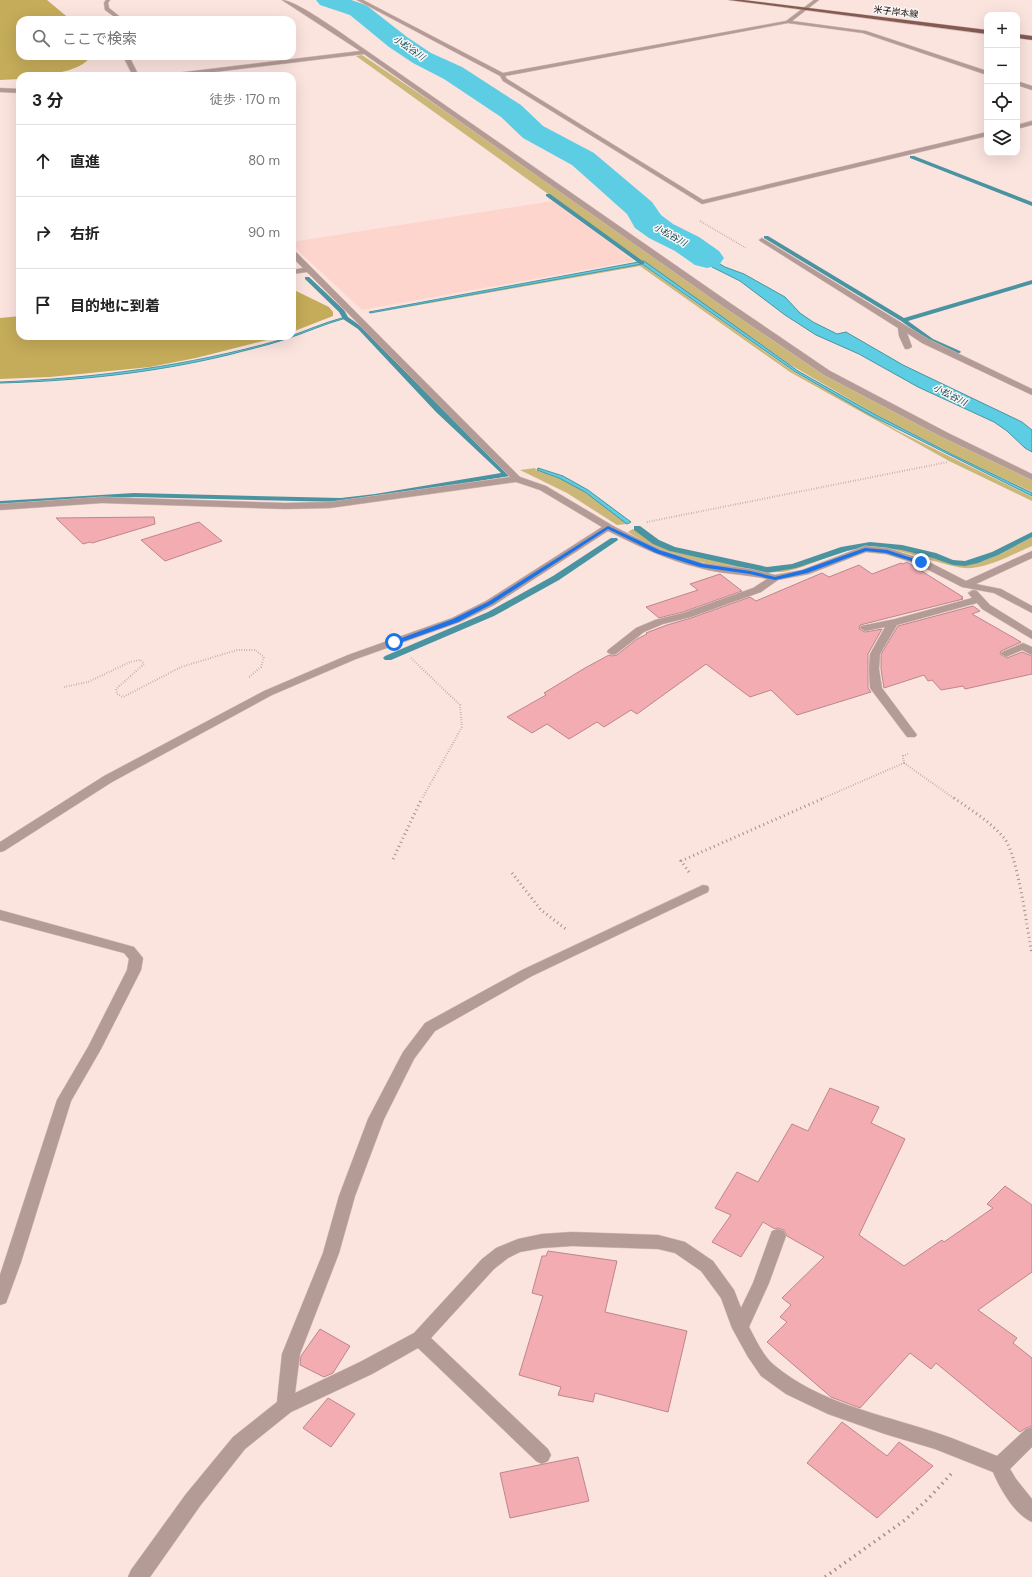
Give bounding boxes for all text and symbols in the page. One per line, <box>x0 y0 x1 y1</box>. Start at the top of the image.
street label: 米子岸本線 <box>873 3 920 21</box>
map controls <box>984 12 1020 156</box>
button: + <box>984 12 1020 48</box>
search box <box>16 16 296 60</box>
icon: search <box>30 27 52 49</box>
text: ここで検索 <box>62 29 137 49</box>
water label: 小松谷川 <box>391 33 428 64</box>
button: − <box>984 48 1020 84</box>
button: locate <box>984 84 1020 120</box>
text: 3 分 <box>32 89 63 111</box>
text: 徒歩 · 170 m <box>210 91 280 108</box>
button: layers <box>984 120 1020 156</box>
icon: ahead <box>32 150 54 172</box>
text: 直進 <box>70 152 100 172</box>
text: 80 m <box>248 152 280 169</box>
water label: 小松谷川 <box>651 221 690 249</box>
icon: right <box>32 222 54 244</box>
text: 右折 <box>70 224 100 244</box>
text: 90 m <box>248 224 280 241</box>
icon: arrive <box>32 294 54 316</box>
text: 目的地に到着 <box>70 296 160 316</box>
water label: 小松谷川 <box>931 381 970 409</box>
route end <box>912 553 930 571</box>
route start <box>385 633 403 651</box>

